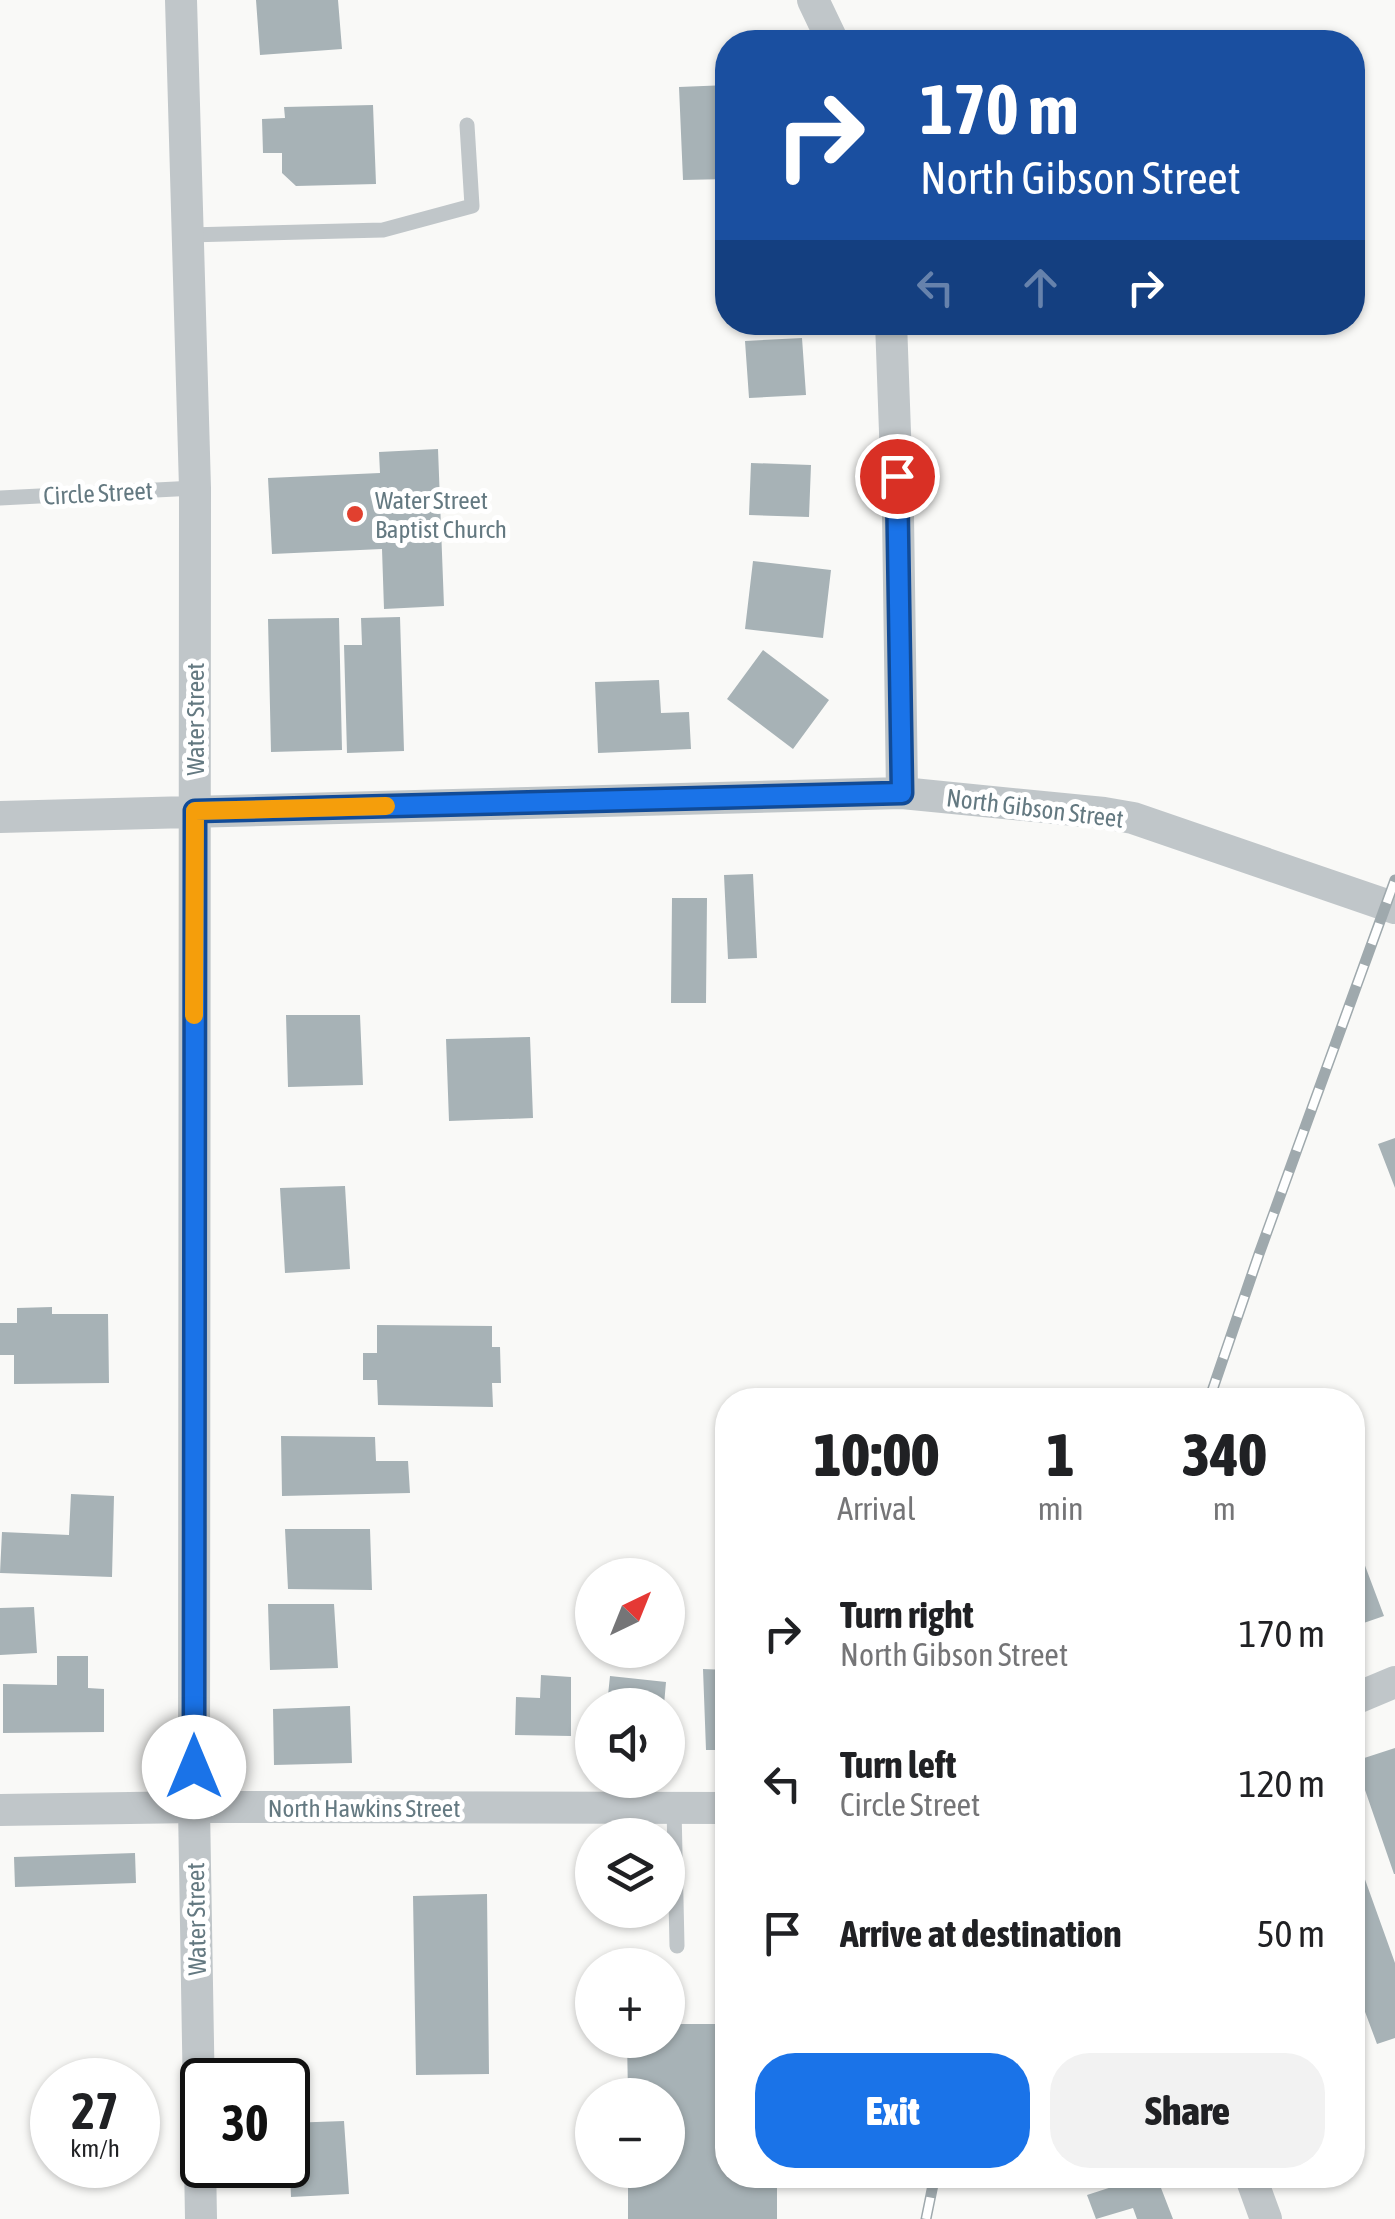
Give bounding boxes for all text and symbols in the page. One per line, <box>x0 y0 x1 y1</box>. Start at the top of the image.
text: 170 m <box>920 69 1079 149</box>
icon: right <box>755 70 885 200</box>
text: North Gibson Street <box>920 152 1241 204</box>
icon: left <box>908 260 963 315</box>
icon: ahead <box>1013 260 1068 315</box>
icon: right <box>1118 260 1173 315</box>
pin <box>855 434 940 519</box>
icon: arrive <box>870 449 925 504</box>
street label: Circle Street <box>43 476 153 510</box>
place label: Water Street Baptist Church <box>375 486 507 543</box>
marker: Water Street Baptist Church <box>344 503 366 525</box>
street label: Water Street <box>181 663 209 775</box>
street label: North Gibson Street <box>945 783 1125 833</box>
text: 10:00 <box>813 1420 939 1489</box>
text: 1 <box>1047 1420 1075 1489</box>
text: 340 <box>1182 1420 1267 1489</box>
text: Arrival <box>837 1490 915 1527</box>
text: min <box>1038 1490 1084 1527</box>
text: m <box>1213 1490 1236 1527</box>
north arrow <box>575 1558 685 1668</box>
map controls <box>575 1558 685 2188</box>
text: Turn right <box>840 1593 974 1636</box>
icon: right <box>755 1606 810 1661</box>
text: 170 m <box>1239 1612 1325 1655</box>
text: North Gibson Street <box>840 1636 1068 1673</box>
button: sound <box>575 1688 685 1798</box>
position arrow <box>142 1715 246 1819</box>
text: Turn left <box>840 1743 956 1786</box>
icon: left <box>755 1756 810 1811</box>
text: 120 m <box>1239 1762 1325 1805</box>
text: Circle Street <box>840 1786 980 1823</box>
street label: North Hawkins Street <box>268 1794 460 1822</box>
button: layers <box>575 1818 685 1928</box>
street label: Water Street <box>181 1862 211 1976</box>
icon: arrive <box>755 1906 810 1961</box>
text: Arrive at destination <box>840 1912 1122 1955</box>
text: 50 m <box>1257 1912 1325 1955</box>
button: + <box>575 1948 685 2058</box>
button: Exit <box>755 2053 1030 2168</box>
button: Share <box>1050 2053 1325 2168</box>
speed limit sign: 30 <box>180 2058 310 2188</box>
button: − <box>575 2078 685 2188</box>
text: 27 <box>71 2082 118 2140</box>
text: km/h <box>70 2134 120 2162</box>

